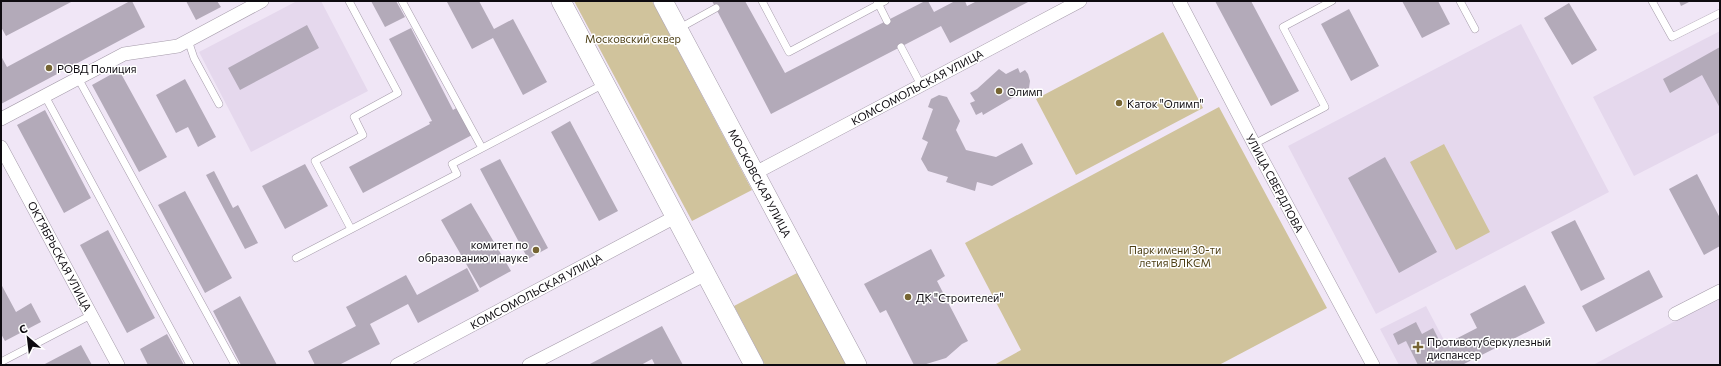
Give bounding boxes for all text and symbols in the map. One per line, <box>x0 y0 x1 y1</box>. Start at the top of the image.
park label: Московский сквер <box>585 32 681 45</box>
street label: КОМСОМОЛЬСКАЯ УЛИЦА <box>849 46 986 127</box>
place label: РОВД Полиция <box>57 62 137 75</box>
marker: РОВД Полиция <box>44 63 54 73</box>
place label: Олимп <box>1007 85 1043 98</box>
marker: Олимп <box>994 86 1004 96</box>
place label: Каток "Олимп" <box>1127 97 1204 110</box>
marker: Каток "Олимп" <box>1114 98 1124 108</box>
street label: МОСКОВСКАЯ УЛИЦА <box>726 127 794 240</box>
street label: УЛИЦА СВЕРДЛОВА <box>1244 132 1307 235</box>
street label: ОКТЯБРЬСКАЯ УЛИЦА <box>26 199 95 313</box>
place label: комитет по образованию и науке <box>418 238 528 264</box>
park label: Парк имени 30-ти летия ВЛКСМ <box>1129 243 1221 269</box>
marker: комитет по образованию и науке <box>531 245 541 255</box>
street label: КОМСОМОЛЬСКАЯ УЛИЦА <box>468 250 605 331</box>
place label: ДК "Строителей" <box>916 291 1004 304</box>
marker: ДК "Строителей" <box>903 292 913 302</box>
north arrow <box>8 318 48 358</box>
text: С <box>17 321 30 336</box>
place label: Противотуберкулезный диспансер <box>1427 335 1551 361</box>
marker: Противотуберкулезный диспансер <box>1412 341 1424 353</box>

